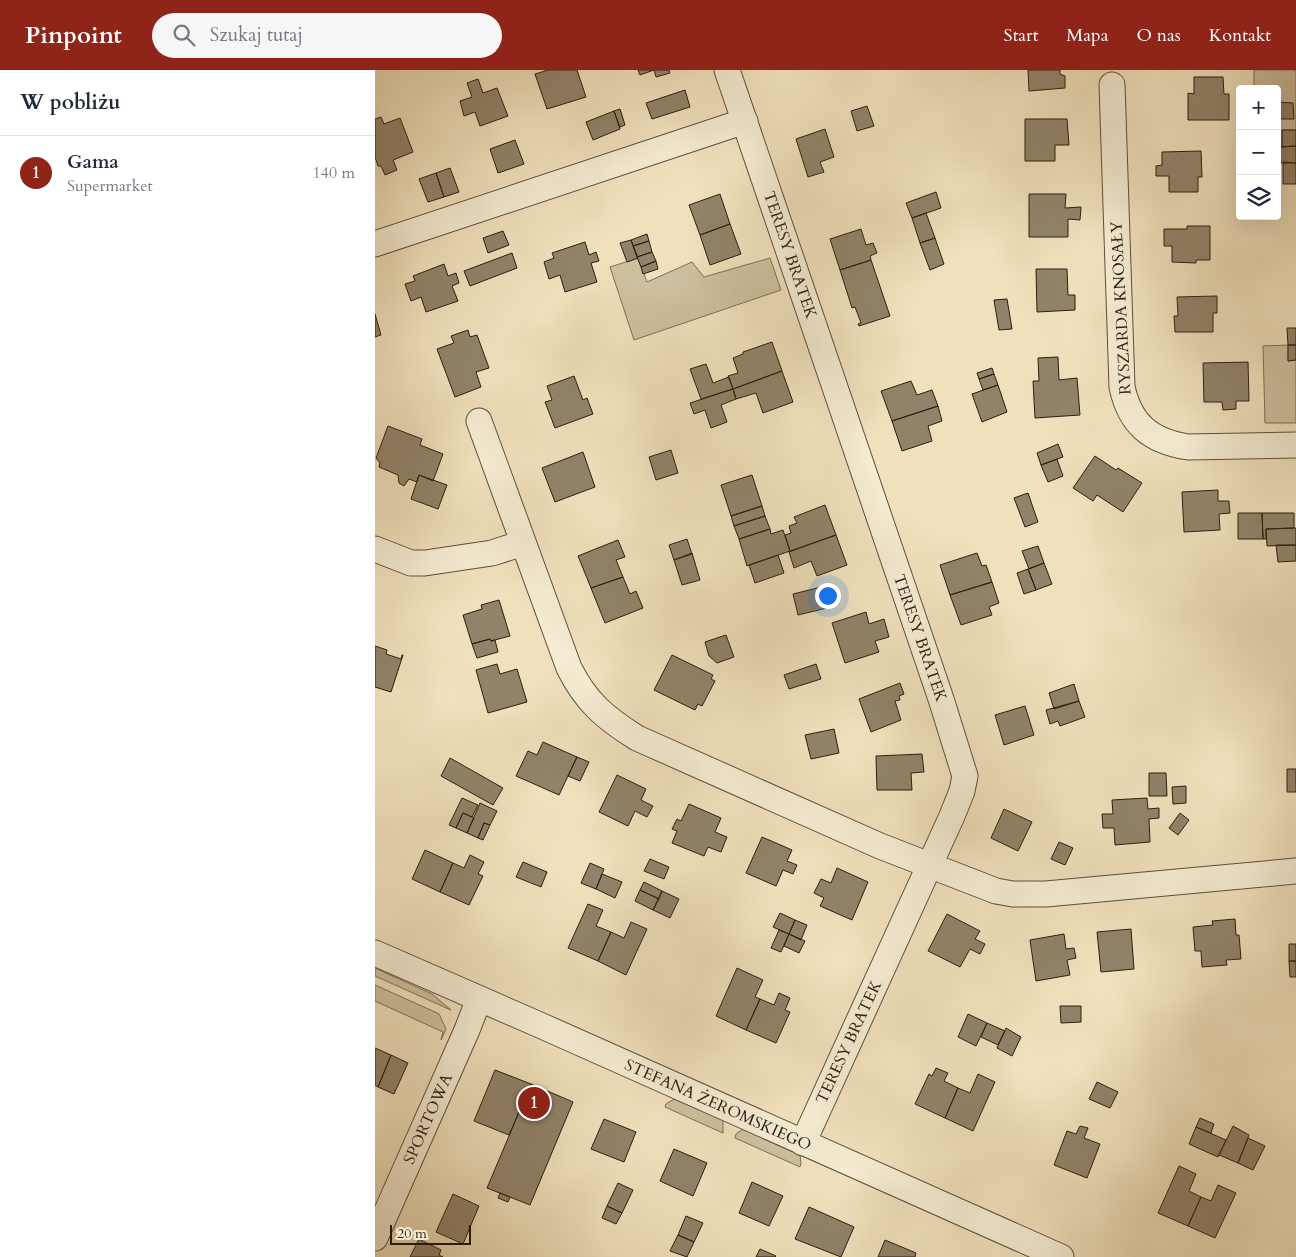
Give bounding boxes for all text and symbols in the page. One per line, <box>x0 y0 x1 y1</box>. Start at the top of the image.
search box <box>152 13 502 58</box>
text: Pinpoint <box>25 19 122 52</box>
icon: search <box>170 21 198 49</box>
text: Szukaj tutaj <box>210 22 303 48</box>
text: Start <box>1004 23 1038 48</box>
text: Mapa <box>1066 23 1108 48</box>
text: O nas <box>1136 23 1181 48</box>
text: Kontakt <box>1209 23 1271 48</box>
map controls <box>1236 85 1281 220</box>
button: + <box>1236 85 1281 130</box>
text: W pobliżu <box>20 88 121 117</box>
button: − <box>1236 130 1281 175</box>
text: Gama <box>67 149 119 175</box>
text: 1 <box>32 162 40 184</box>
text: 140 m <box>313 162 355 184</box>
text: Supermarket <box>67 175 153 197</box>
button: layers <box>1236 175 1281 220</box>
street label: TERESY BRATEK <box>758 188 822 322</box>
street label: RYSZARDA KNOSAŁY <box>1105 220 1137 395</box>
street label: TERESY BRATEK <box>888 571 952 705</box>
your location <box>815 583 841 609</box>
street label: TERESY BRATEK <box>811 977 887 1107</box>
street label: STEFANA ŻEROMSKIEGO <box>621 1054 815 1156</box>
street label: SPORTOWA <box>398 1070 458 1168</box>
pin: 1 <box>518 1084 550 1122</box>
scale bar <box>390 1222 471 1245</box>
text: 20 m <box>397 1224 427 1243</box>

